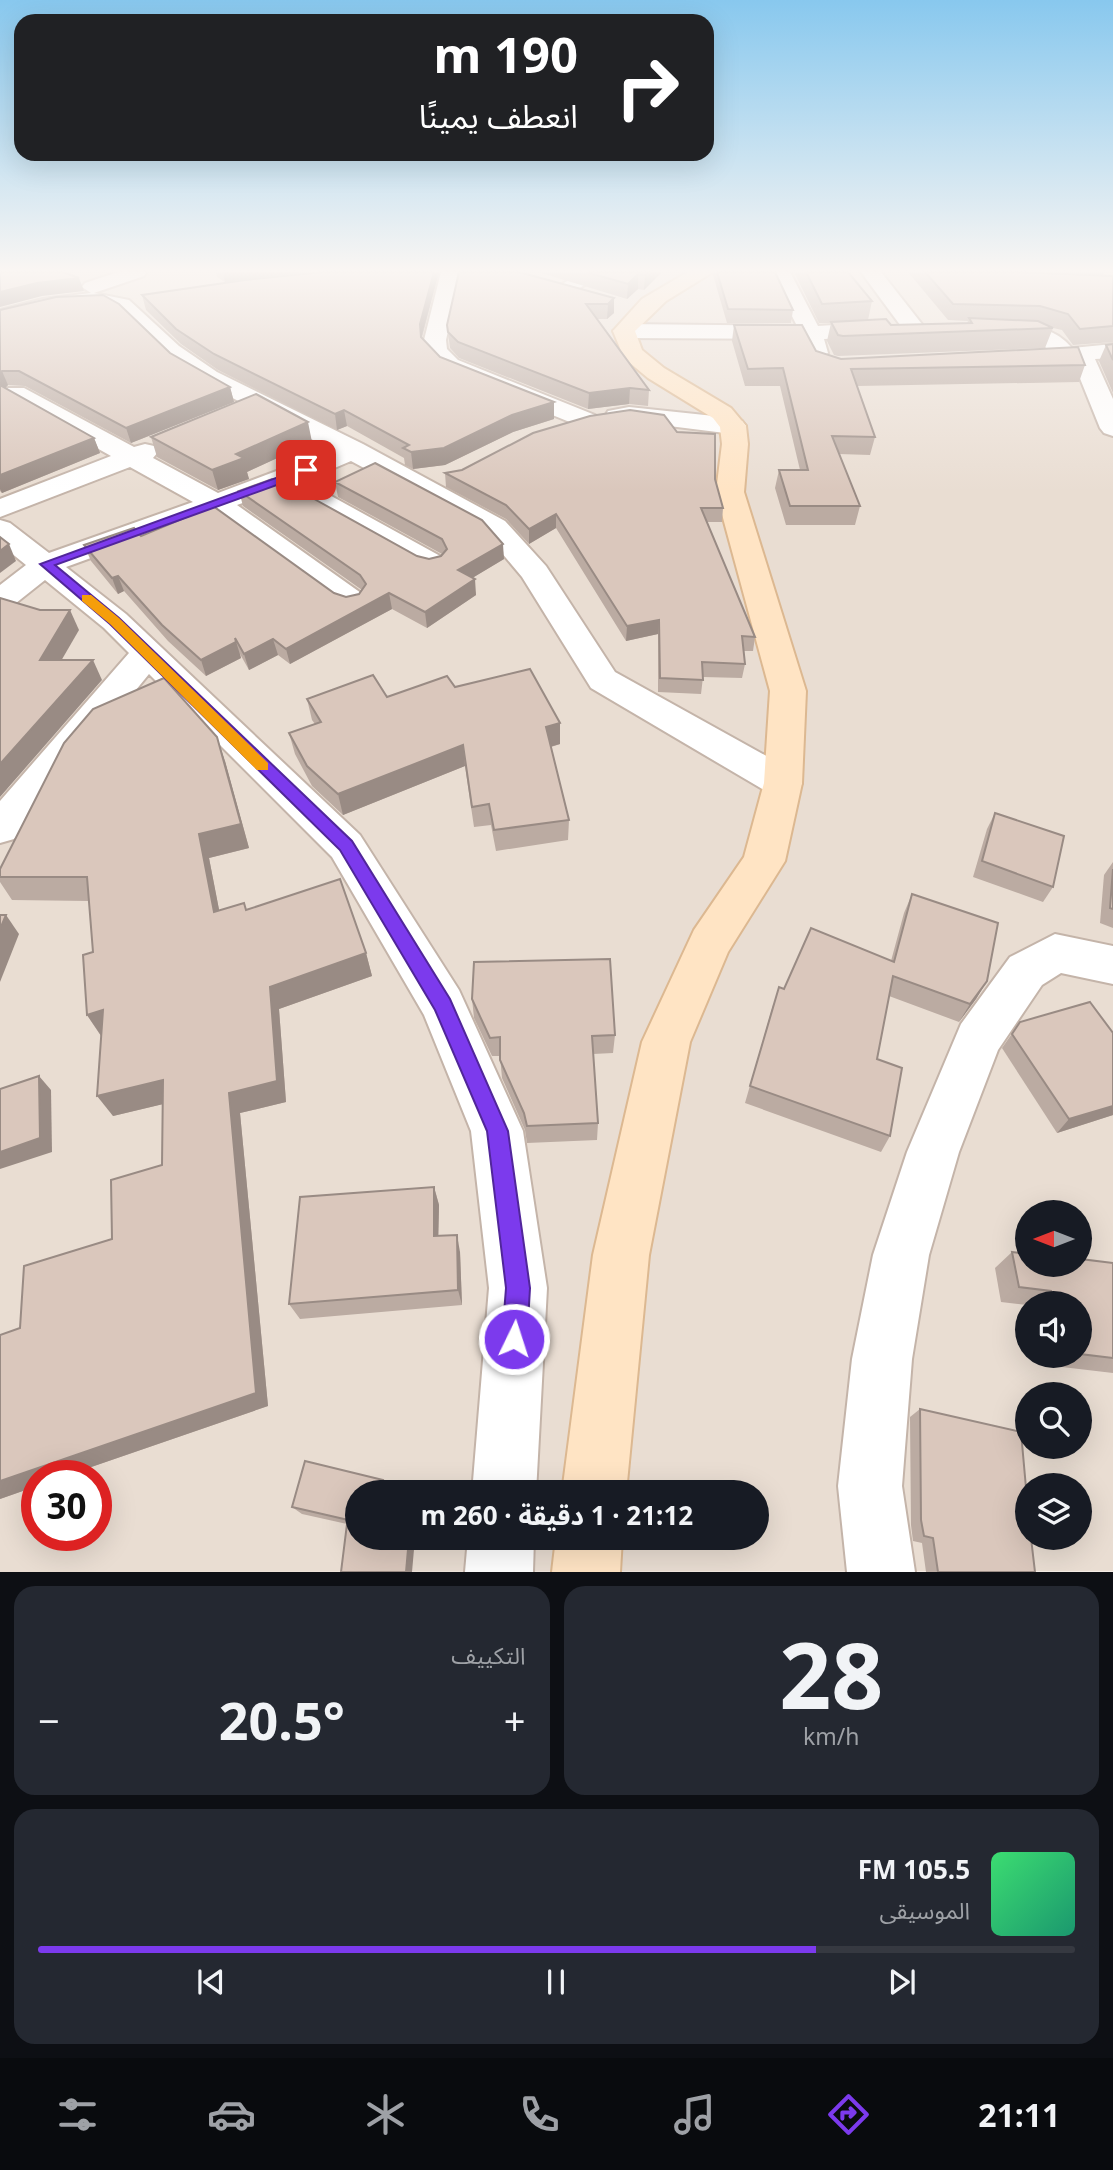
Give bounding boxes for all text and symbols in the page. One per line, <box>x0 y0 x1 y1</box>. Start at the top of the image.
text: 190 m <box>433 21 578 87</box>
icon: right <box>602 42 693 133</box>
text: انعطف يمينًا <box>419 94 578 137</box>
pin <box>276 440 336 500</box>
icon: arrive <box>287 451 325 489</box>
north arrow <box>1015 1200 1092 1278</box>
map controls <box>1015 1200 1092 1550</box>
button: sound <box>1015 1291 1092 1368</box>
position arrow <box>477 1302 551 1376</box>
button: search <box>1015 1382 1092 1459</box>
speed limit sign: 30 <box>21 1460 112 1551</box>
button: layers <box>1015 1473 1092 1550</box>
text: 21:12 · 1 دقيقة · 260 m <box>421 1497 693 1533</box>
text: 28 <box>779 1612 883 1736</box>
text: التكييف <box>451 1639 526 1671</box>
text: 20.5° <box>219 1684 345 1755</box>
text: − <box>38 1694 60 1746</box>
text: + <box>504 1694 526 1746</box>
text: km/h <box>803 1720 860 1752</box>
text: 105.5 FM <box>858 1851 970 1887</box>
text: الموسيقى <box>879 1894 970 1926</box>
icon: previous <box>192 1963 230 2001</box>
icon: pause <box>537 1963 575 2001</box>
icon: next <box>883 1963 921 2001</box>
icon: filters <box>53 2090 102 2139</box>
icon: car <box>207 2090 256 2139</box>
icon: climate <box>361 2090 410 2139</box>
icon: phone <box>515 2090 564 2139</box>
icon: music <box>670 2090 719 2139</box>
icon: directions <box>824 2090 873 2139</box>
text: 21:11 <box>978 2093 1060 2136</box>

